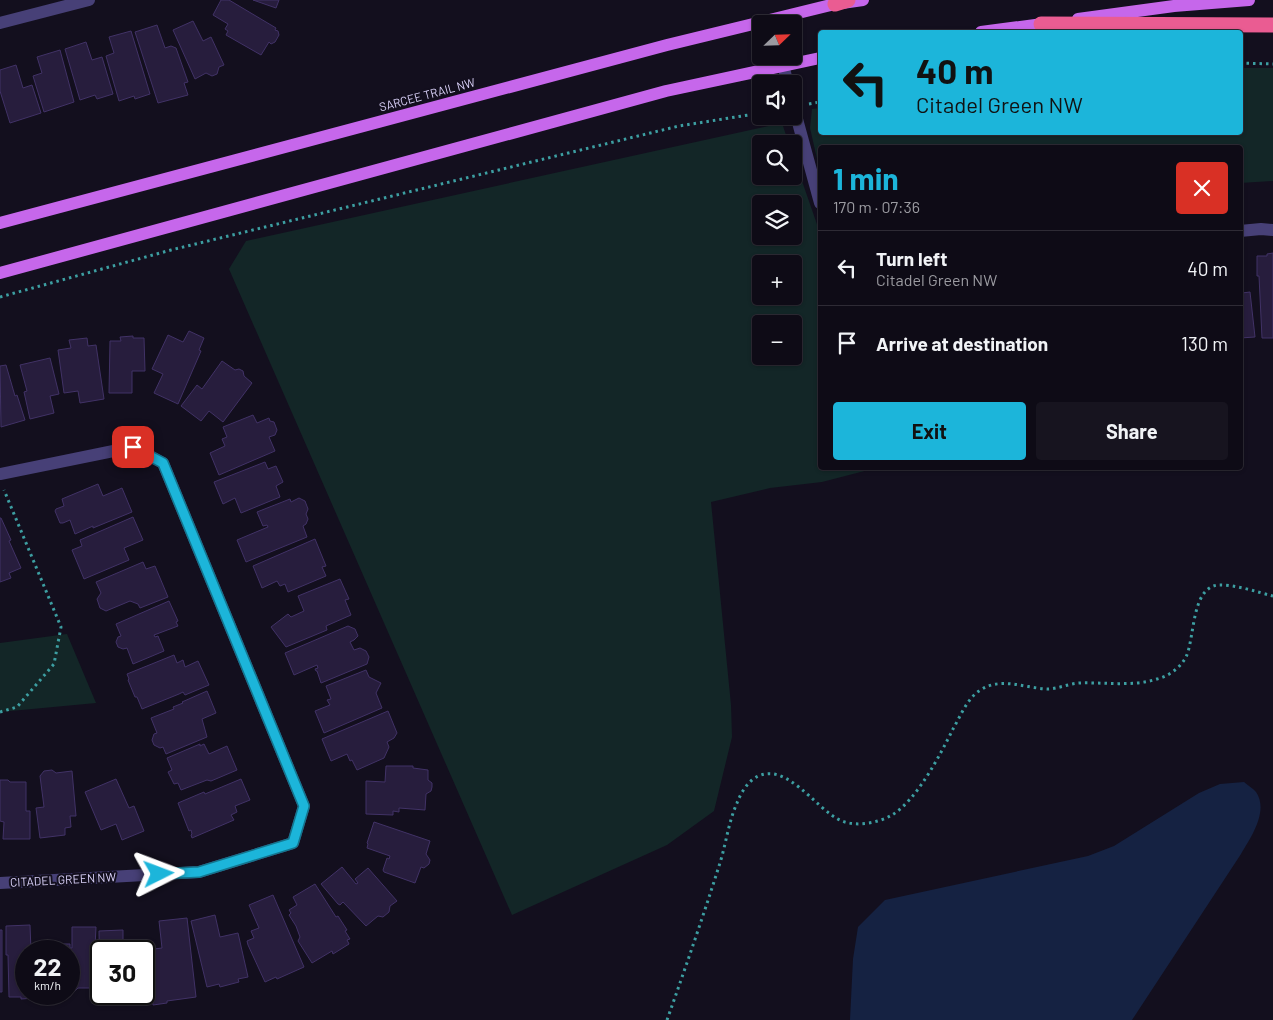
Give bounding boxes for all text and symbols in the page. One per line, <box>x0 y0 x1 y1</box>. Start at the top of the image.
north arrow <box>752 15 802 65</box>
map controls <box>752 15 802 365</box>
text: 40 m <box>916 49 993 91</box>
icon: left <box>833 50 898 115</box>
street label: SARCEE TRAIL NW <box>378 74 477 114</box>
button: sound <box>752 75 802 125</box>
text: Citadel Green NW <box>916 91 1083 117</box>
button: search <box>752 135 802 185</box>
text: 1 min <box>833 160 899 196</box>
button: close <box>1176 162 1228 214</box>
button: layers <box>752 195 802 245</box>
text: 170 m · 07:36 <box>833 197 920 216</box>
text: Turn left <box>876 247 947 270</box>
icon: left <box>833 254 861 282</box>
button: + <box>752 255 802 305</box>
text: 40 m <box>1187 257 1228 280</box>
text: Citadel Green NW <box>876 270 997 289</box>
button: − <box>752 315 802 365</box>
icon: arrive <box>833 329 861 357</box>
text: Arrive at destination <box>876 332 1048 355</box>
text: 130 m <box>1181 332 1228 355</box>
button: Exit <box>833 402 1026 460</box>
button: Share <box>1036 402 1228 460</box>
pin <box>112 426 154 468</box>
icon: arrive <box>119 433 147 461</box>
position arrow <box>132 847 184 899</box>
street label: CITADEL GREEN NW <box>10 869 117 889</box>
speed limit sign: 30 <box>90 940 155 1005</box>
text: 22 <box>33 951 62 981</box>
text: km/h <box>34 978 61 992</box>

